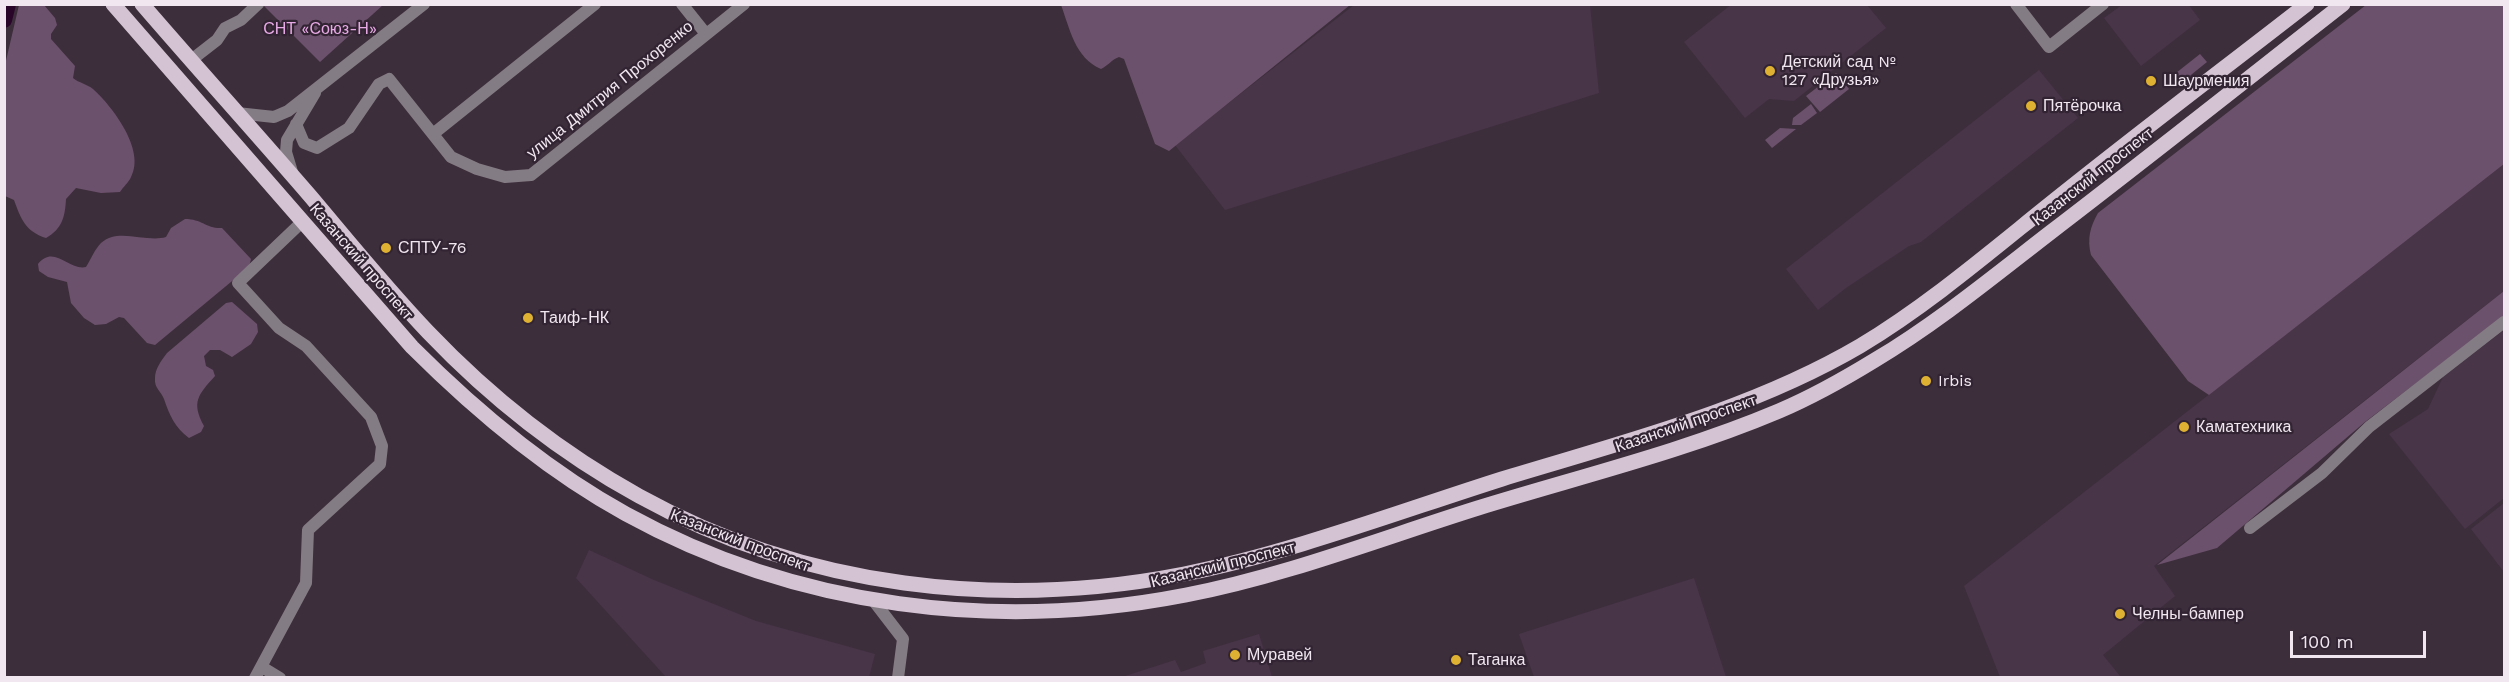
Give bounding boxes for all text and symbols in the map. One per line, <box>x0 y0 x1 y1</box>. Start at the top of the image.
street label: улица Дмитрия Прохоренко <box>523 17 697 163</box>
park label: СНТ «Союз-Н» <box>263 19 377 39</box>
place label: Детский сад № 127 «Друзья» <box>1782 52 1896 90</box>
marker: Детский сад № 127 «Друзья» <box>1763 64 1777 78</box>
place label: Шаурмения <box>2163 71 2249 91</box>
marker: Шаурмения <box>2144 74 2158 88</box>
place label: Пятёрочка <box>2043 96 2121 116</box>
marker: Пятёрочка <box>2024 99 2038 113</box>
street label: Казанский проспект <box>2029 124 2157 230</box>
street label: Казанский проспект <box>305 200 417 324</box>
place label: СПТУ-76 <box>398 238 467 258</box>
marker: СПТУ-76 <box>379 241 393 255</box>
place label: Таиф-НК <box>540 308 609 328</box>
marker: Таиф-НК <box>521 311 535 325</box>
place label: Irbis <box>1938 371 1972 391</box>
marker: Irbis <box>1919 374 1933 388</box>
street label: Казанский проспект <box>1613 391 1759 457</box>
place label: Каматехника <box>2196 417 2291 437</box>
marker: Каматехника <box>2177 420 2191 434</box>
street label: Казанский проспект <box>667 506 813 576</box>
street label: Казанский проспект <box>1149 538 1297 592</box>
place label: Челны-бампер <box>2132 604 2244 624</box>
marker: Челны-бампер <box>2113 607 2127 621</box>
scale bar <box>2293 619 2430 657</box>
text: 100 m <box>2301 631 2354 652</box>
place label: Муравей <box>1247 645 1312 665</box>
marker: Муравей <box>1228 648 1242 662</box>
place label: Таганка <box>1468 650 1525 670</box>
marker: Таганка <box>1449 653 1463 667</box>

